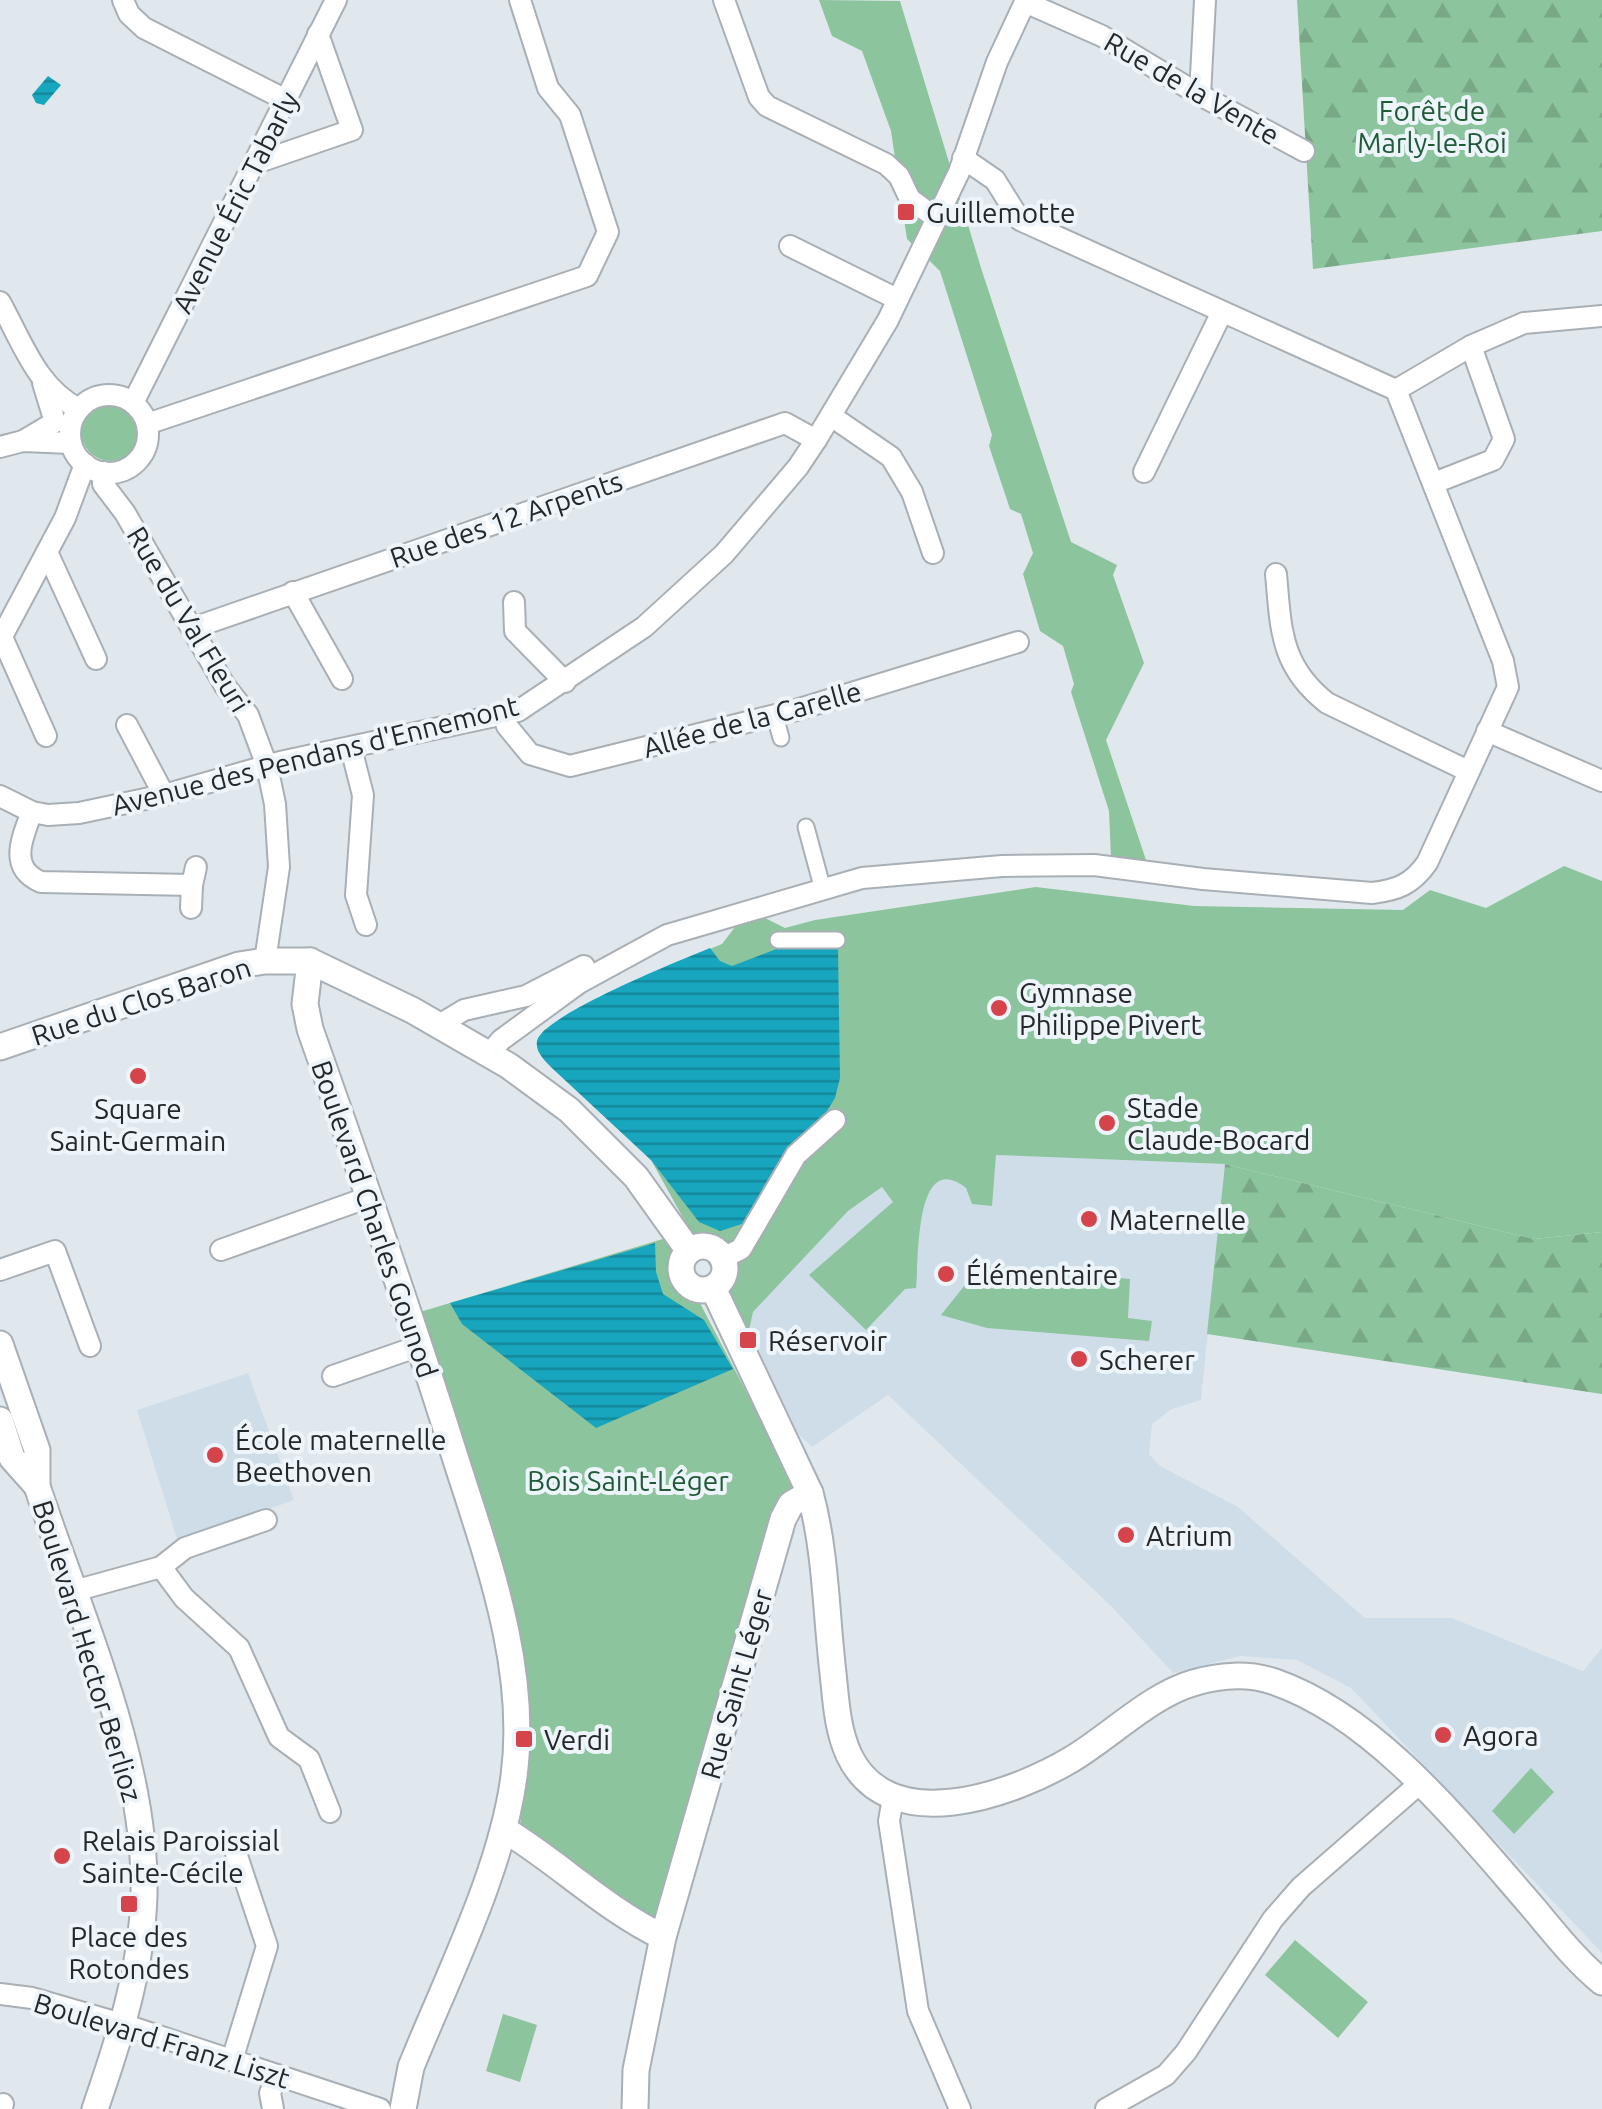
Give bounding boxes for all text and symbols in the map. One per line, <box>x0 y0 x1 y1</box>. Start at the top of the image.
street label: Rue de la Vente <box>1099 25 1285 151</box>
street label: Avenue Éric Tabarly <box>165 86 304 318</box>
park label: Forêt de Marly-le-Roi <box>1357 95 1507 158</box>
place label: Guillemotte <box>926 197 1075 228</box>
marker: Guillemotte <box>895 201 917 223</box>
street label: Rue des 12 Arpents <box>386 465 626 573</box>
street label: Rue du Val Fleuri <box>122 521 256 717</box>
street label: Allée de la Carelle <box>640 675 864 763</box>
street label: Avenue des Pendans d'Ennemont <box>109 689 521 821</box>
street label: Rue du Clos Baron <box>27 951 255 1051</box>
place label: Gymnase Philippe Pivert <box>1019 977 1201 1040</box>
marker: Gymnase Philippe Pivert <box>988 997 1010 1019</box>
street label: Boulevard Charles Gounod <box>306 1056 444 1382</box>
marker: Square Saint-Germain <box>127 1065 149 1087</box>
place label: Stade Claude-Bocard <box>1127 1092 1310 1155</box>
place label: Square Saint-Germain <box>50 1093 226 1156</box>
marker: Stade Claude-Bocard <box>1096 1112 1118 1134</box>
place label: Maternelle <box>1109 1204 1246 1235</box>
marker: Maternelle <box>1078 1208 1100 1230</box>
place label: Élémentaire <box>966 1258 1118 1290</box>
marker: Élémentaire <box>935 1263 957 1285</box>
place label: Réservoir <box>768 1325 887 1356</box>
marker: Réservoir <box>737 1329 759 1351</box>
place label: Scherer <box>1099 1344 1195 1375</box>
marker: Scherer <box>1068 1348 1090 1370</box>
place label: École maternelle Beethoven <box>235 1423 446 1487</box>
marker: École maternelle Beethoven <box>204 1444 226 1466</box>
park label: Bois Saint-Léger <box>527 1465 729 1496</box>
street label: Boulevard Hector Berlioz <box>27 1496 149 1806</box>
place label: Atrium <box>1146 1520 1233 1551</box>
marker: Atrium <box>1115 1524 1137 1546</box>
street label: Rue Saint Léger <box>694 1585 778 1783</box>
place label: Agora <box>1463 1720 1539 1751</box>
place label: Verdi <box>544 1724 610 1755</box>
marker: Agora <box>1432 1724 1454 1746</box>
marker: Verdi <box>513 1728 535 1750</box>
place label: Relais Paroissial Sainte-Cécile <box>82 1825 280 1888</box>
marker: Relais Paroissial Sainte-Cécile <box>51 1845 73 1867</box>
marker: Place des Rotondes <box>118 1893 140 1915</box>
place label: Place des Rotondes <box>68 1921 190 1984</box>
street label: Boulevard Franz Liszt <box>30 1986 294 2094</box>

